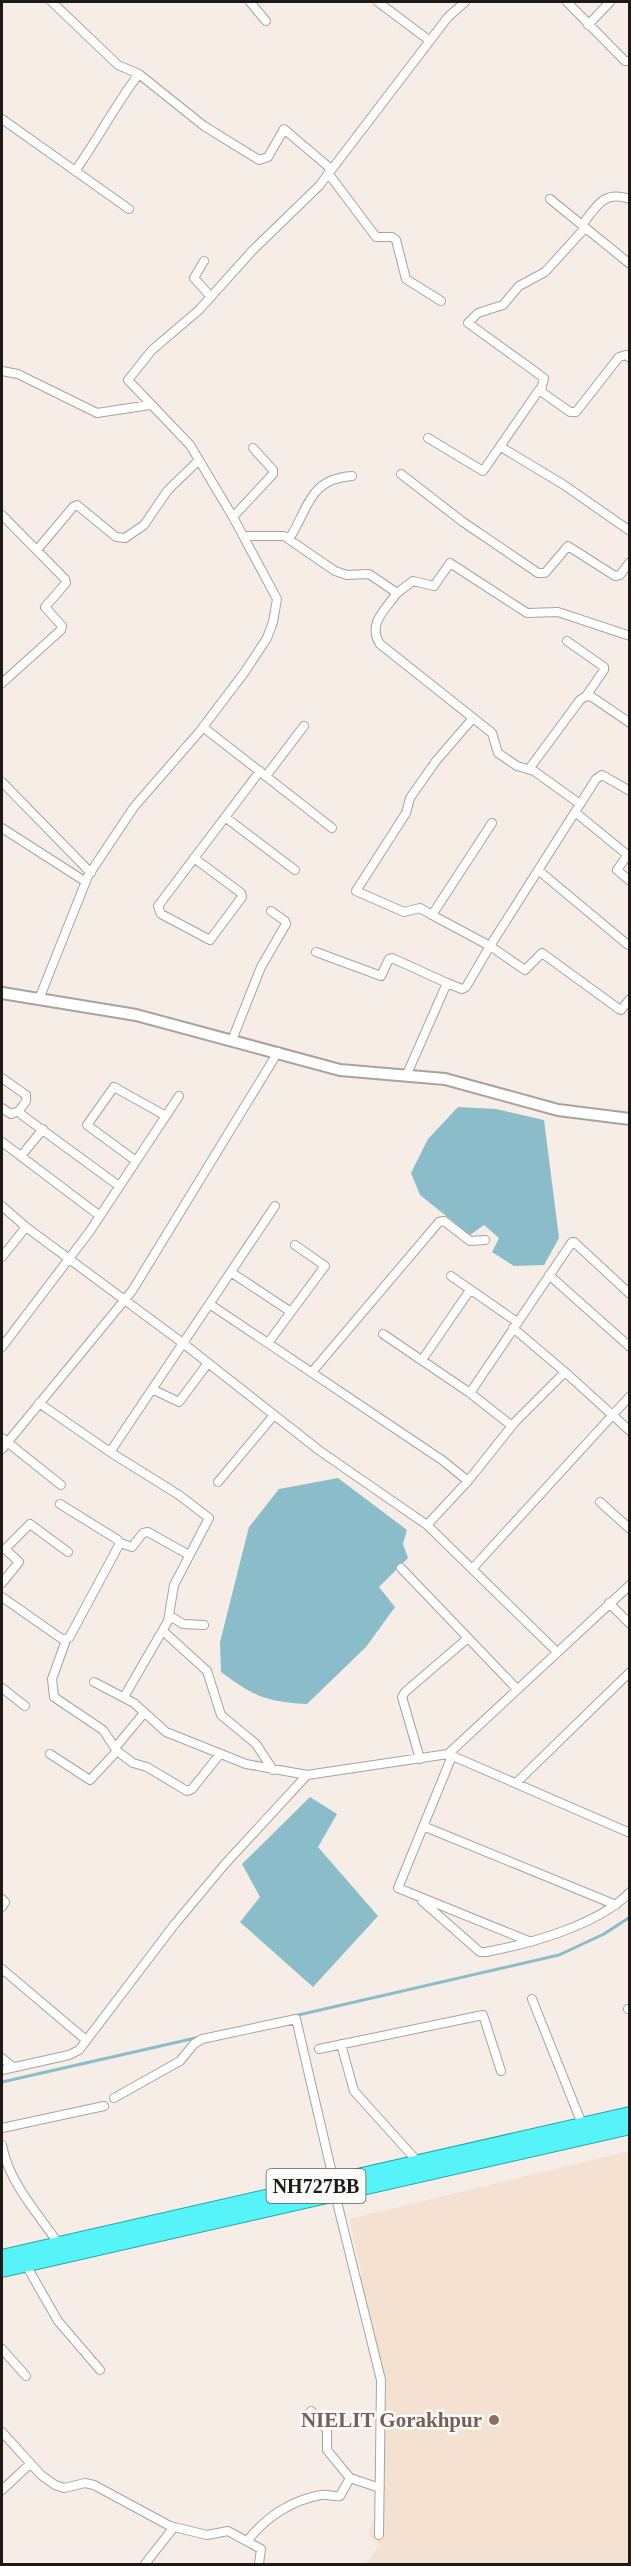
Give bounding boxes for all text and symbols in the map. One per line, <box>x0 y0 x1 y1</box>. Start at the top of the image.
road number: NH727BB <box>266 2169 366 2203</box>
place label: NIELIT Gorakhpur <box>301 2408 482 2432</box>
marker: NIELIT Gorakhpur <box>487 2413 501 2427</box>

